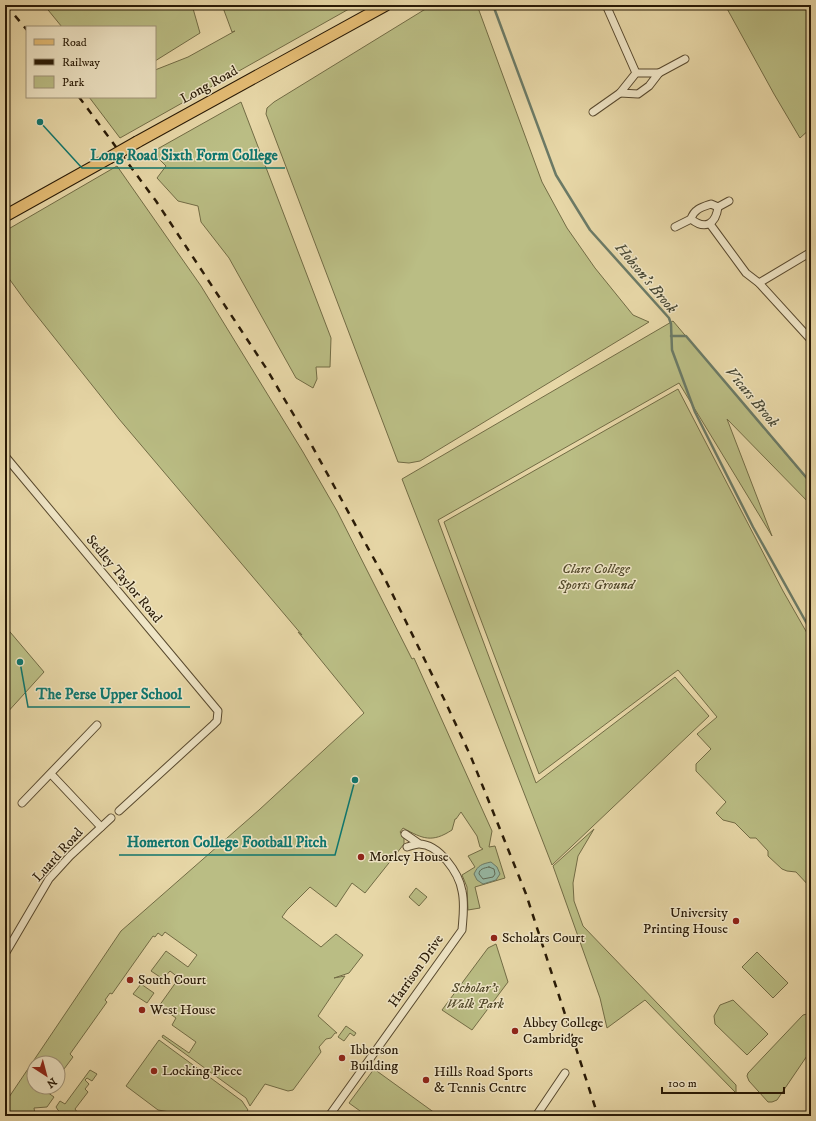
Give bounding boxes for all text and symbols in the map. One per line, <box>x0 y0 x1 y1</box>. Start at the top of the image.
legend <box>26 26 156 98</box>
text: Road <box>62 35 87 50</box>
text: Railway <box>62 55 100 70</box>
street label: Long Road <box>177 62 241 108</box>
text: Park <box>62 75 84 90</box>
callout: Long Road Sixth Form College <box>82 141 285 168</box>
text: Long Road Sixth Form College <box>90 146 279 165</box>
water label: Hobson's Brook <box>610 238 682 318</box>
water label: Vicars Brook <box>721 363 783 432</box>
street label: Sedley Taylor Road <box>82 531 166 627</box>
park label: Clare College Sports Ground <box>557 560 636 594</box>
callout: The Perse Upper School <box>28 680 190 707</box>
text: The Perse Upper School <box>35 685 182 704</box>
street label: Luard Road <box>29 824 87 886</box>
callout: Homerton College Football Pitch <box>119 828 335 855</box>
text: Homerton College Football Pitch <box>127 833 327 852</box>
place label: Morley House <box>369 848 449 866</box>
marker: Morley House <box>356 852 366 862</box>
place label: University Printing House <box>643 904 728 938</box>
marker: University Printing House <box>731 916 741 926</box>
place label: Scholars Court <box>502 929 586 947</box>
street label: Harrison Drive <box>384 931 448 1011</box>
marker: Scholars Court <box>489 933 499 943</box>
place label: South Court <box>138 971 207 989</box>
marker: South Court <box>125 975 135 985</box>
park label: Scholar's Walk Park <box>446 979 504 1013</box>
place label: West House <box>149 1001 216 1019</box>
marker: West House <box>137 1005 147 1015</box>
place label: Abbey College Cambridge <box>523 1014 604 1048</box>
marker: Abbey College Cambridge <box>510 1026 520 1036</box>
place label: Ibberson Building <box>350 1041 399 1075</box>
marker: Ibberson Building <box>337 1053 347 1063</box>
north arrow <box>26 1055 66 1095</box>
place label: Locking Piece <box>162 1062 242 1080</box>
place label: Hills Road Sports & Tennis Centre <box>434 1063 533 1097</box>
marker: Locking Piece <box>149 1066 159 1076</box>
scale bar <box>662 1069 784 1095</box>
text: N <box>44 1074 59 1091</box>
marker: Hills Road Sports & Tennis Centre <box>421 1075 431 1085</box>
text: 100 m <box>668 1076 697 1091</box>

